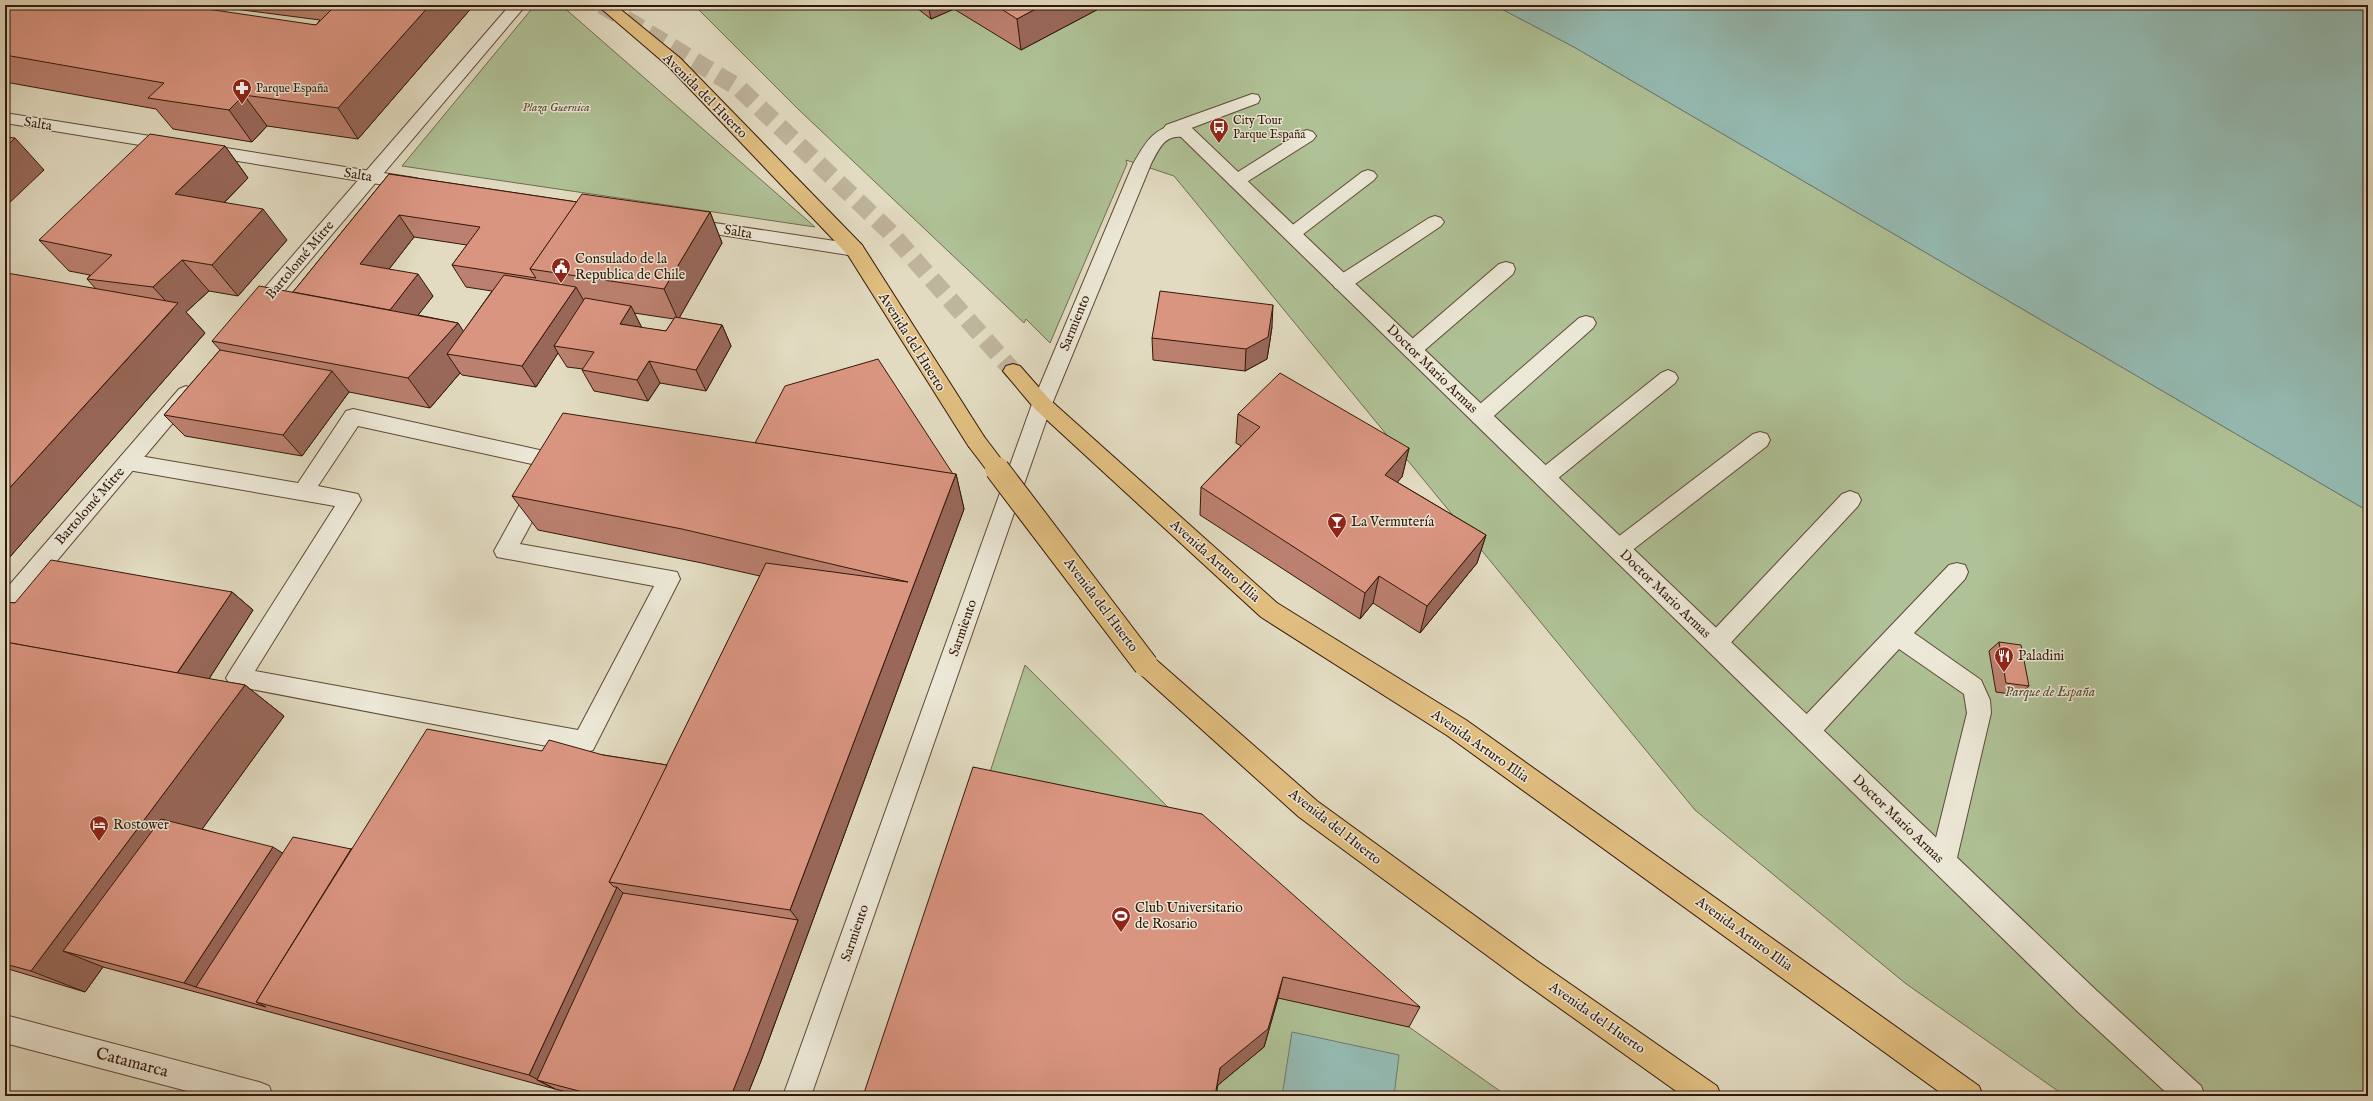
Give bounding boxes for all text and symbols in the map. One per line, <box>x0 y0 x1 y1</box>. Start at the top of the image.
street label: Avenida del Huerto <box>658 49 752 143</box>
pharmacy icon: Parque España <box>231 77 253 105</box>
place label: Parque España <box>256 81 329 97</box>
park label: Plaza Guernica <box>522 100 590 115</box>
street label: Salta <box>23 113 54 135</box>
place label: City Tour Parque España <box>1233 113 1306 143</box>
bus stop icon: City Tour Parque España <box>1208 116 1230 144</box>
street label: Salta <box>343 164 374 186</box>
street label: Bartolomé Mitre <box>262 216 339 303</box>
street label: Salta <box>723 221 754 243</box>
place label: Consulado de la Republica de Chile <box>575 250 686 284</box>
public building icon: Consulado de la Republica de Chile <box>550 256 572 284</box>
street label: Avenida del Huerto <box>874 288 950 395</box>
street label: Sarmiento <box>1056 292 1095 354</box>
street label: Doctor Mario Armas <box>1382 321 1482 417</box>
street label: Bartolomé Mitre <box>51 463 129 549</box>
bar icon: La Vermutería <box>1326 511 1348 539</box>
place label: La Vermutería <box>1351 513 1435 531</box>
street label: Avenida Arturo Illia <box>1165 515 1265 607</box>
street label: Doctor Mario Armas <box>1615 546 1715 642</box>
street label: Avenida del Huerto <box>1059 554 1143 656</box>
street label: Sarmiento <box>945 597 981 659</box>
restaurant icon: Paladini <box>1993 645 2015 673</box>
place label: Paladini <box>2018 647 2065 665</box>
park label: Parque de España <box>2005 683 2095 701</box>
street label: Avenida Arturo Illia <box>1427 705 1533 787</box>
street label: Doctor Mario Armas <box>1848 771 1948 867</box>
street label: Avenida del Huerto <box>1284 784 1385 869</box>
hotel icon: Rostower <box>88 814 110 842</box>
place label: Rostower <box>113 816 169 834</box>
street label: Avenida Arturo Illia <box>1691 892 1797 976</box>
place label: Club Universitario de Rosario <box>1135 899 1243 933</box>
street label: Sarmiento <box>837 902 873 964</box>
sports icon: Club Universitario de Rosario <box>1110 905 1132 933</box>
street label: Avenida del Huerto <box>1545 978 1649 1058</box>
street label: Catamarca <box>94 1043 171 1083</box>

